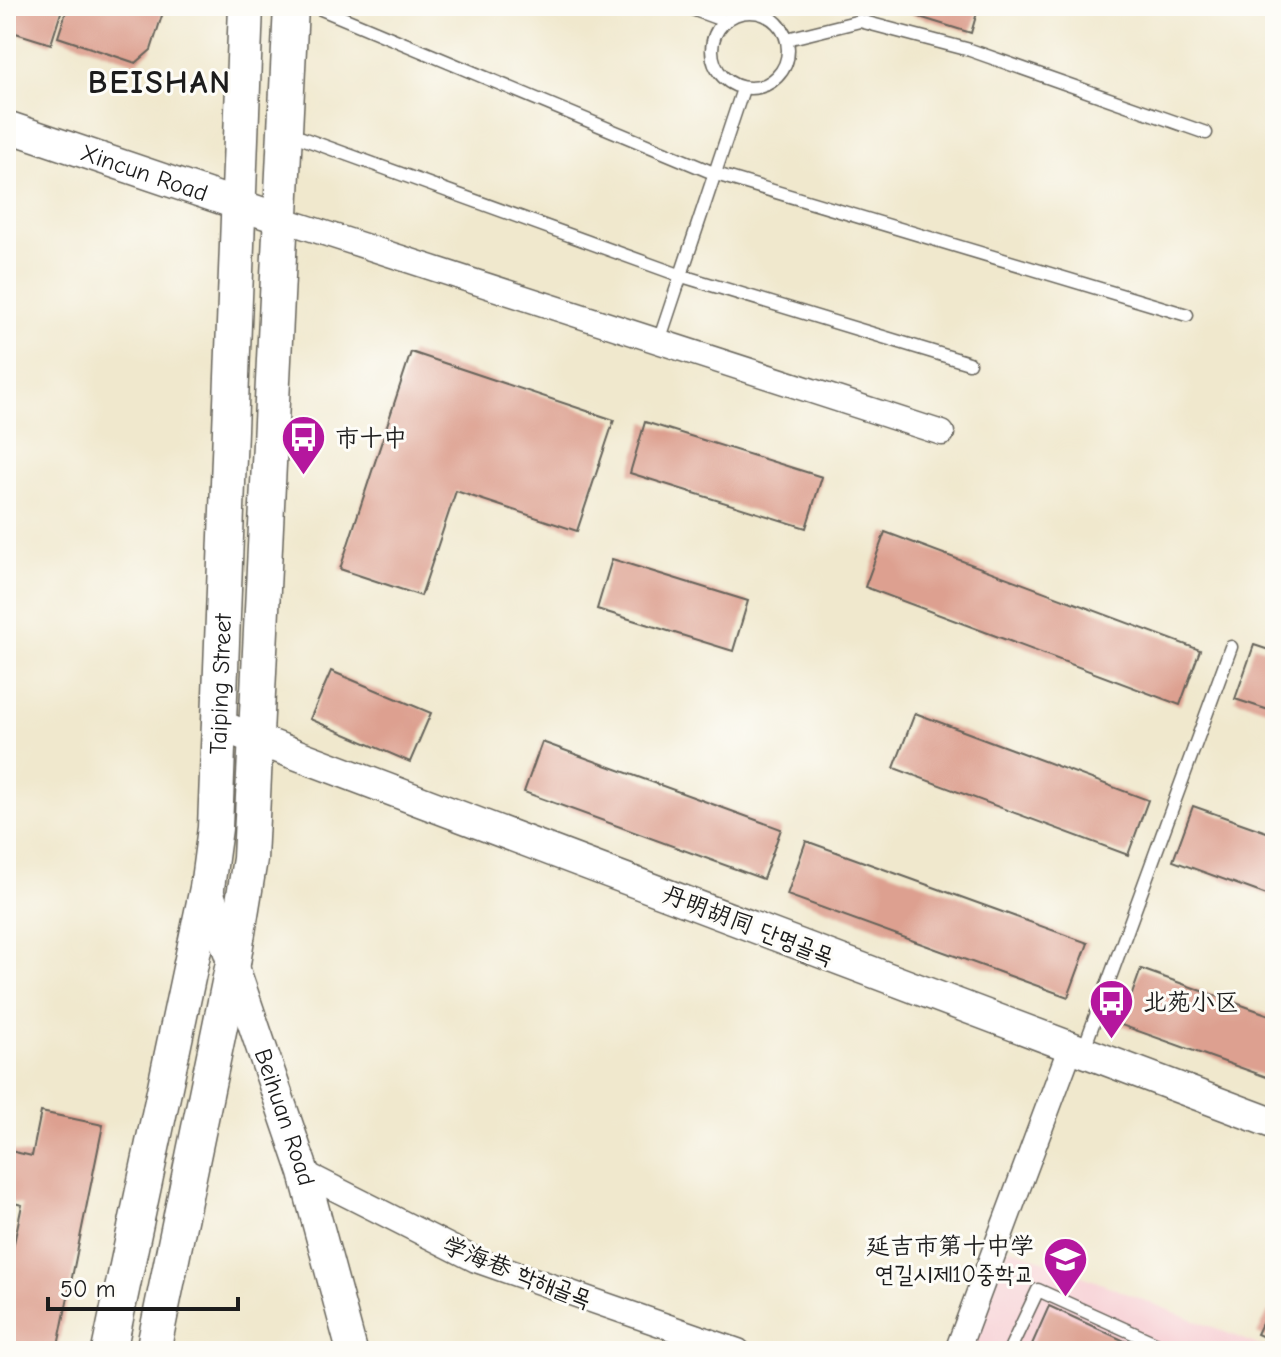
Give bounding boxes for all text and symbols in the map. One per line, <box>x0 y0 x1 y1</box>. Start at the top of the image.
district label: BEISHAN <box>88 64 232 101</box>
street label: Xincun Road <box>77 138 211 207</box>
bus stop icon: 市十中 <box>280 414 328 477</box>
place label: 市十中 <box>335 424 407 452</box>
street label: Taiping Street <box>204 612 237 755</box>
street label: 丹明胡同 단명골목 <box>658 879 838 971</box>
bus stop icon: 北苑小区 <box>1088 978 1136 1041</box>
place label: 北苑小区 <box>1143 988 1239 1016</box>
street label: Beihuan Road <box>249 1045 321 1189</box>
street label: 学海巷 학해골목 <box>439 1231 595 1313</box>
place label: 延吉市第十中学 연길시제10중학교 <box>866 1232 1034 1288</box>
school or university icon: 延吉市第十中学 연길시제10중학교 <box>1041 1236 1089 1299</box>
scale bar <box>48 1261 238 1311</box>
text: 50 m <box>60 1275 116 1303</box>

